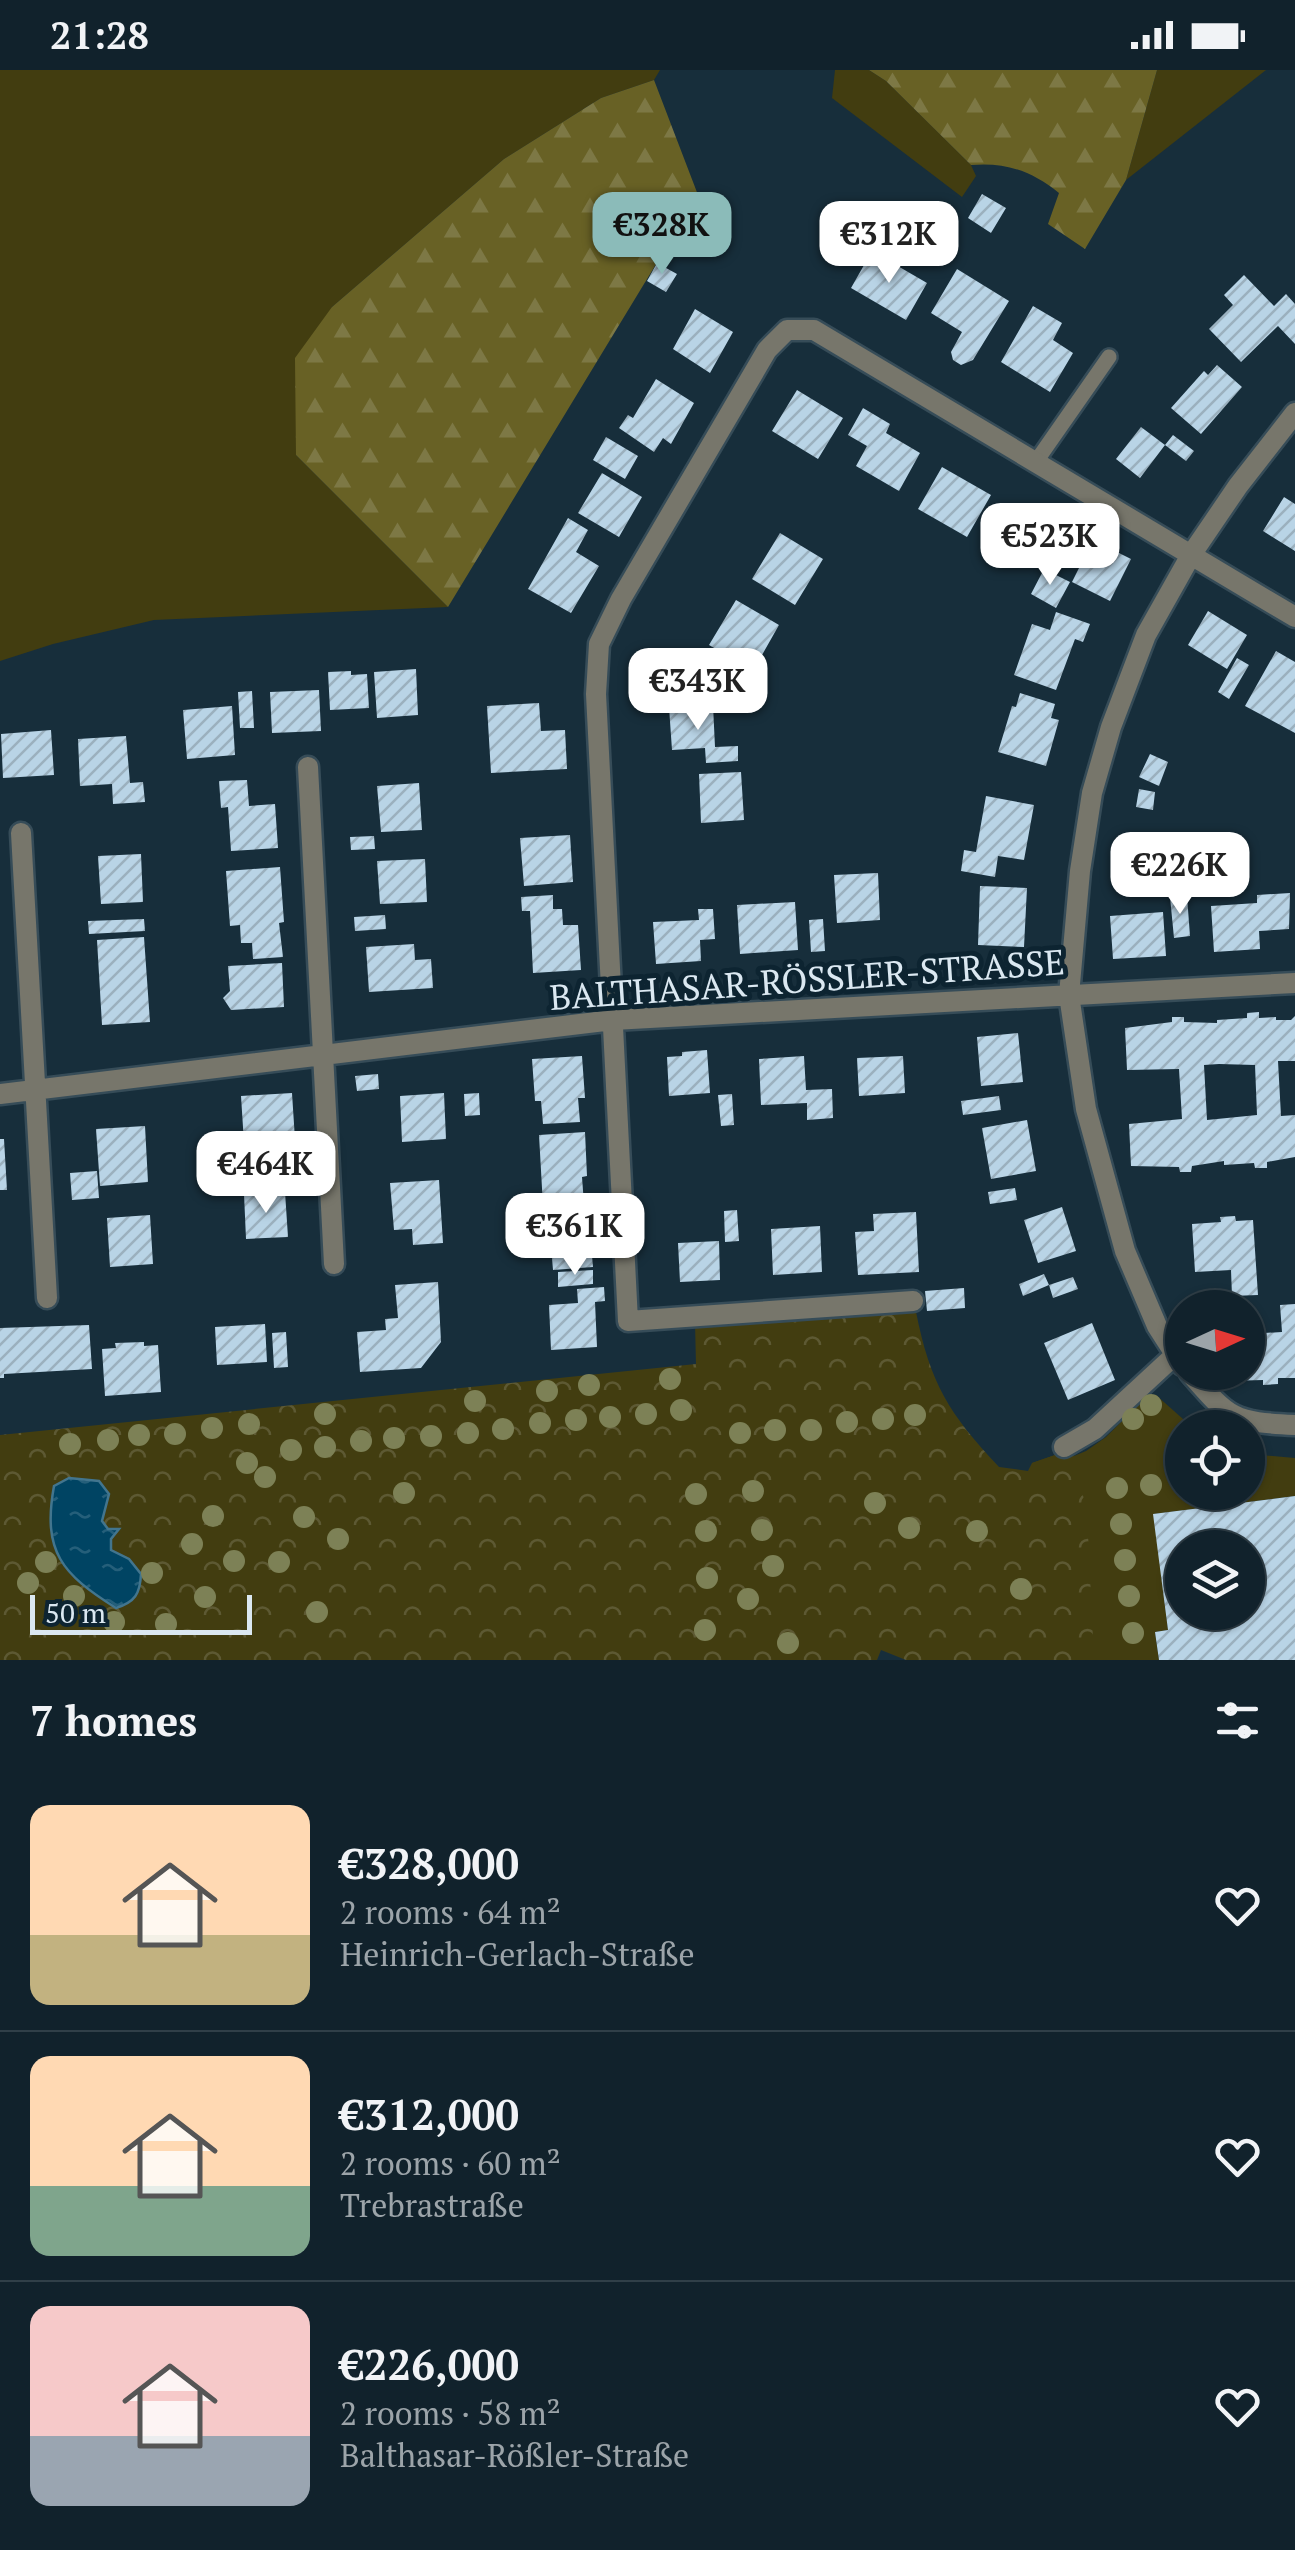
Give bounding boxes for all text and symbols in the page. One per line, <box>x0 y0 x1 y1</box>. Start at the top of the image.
text: 21:28 <box>50 10 149 60</box>
pin: €328K <box>592 192 732 277</box>
pin: €312K <box>819 201 959 286</box>
text: €328K <box>614 203 710 245</box>
text: €312K <box>841 212 937 254</box>
pin: €523K <box>980 503 1120 588</box>
text: €523K <box>1002 514 1098 556</box>
pin: €343K <box>628 648 768 733</box>
text: €343K <box>650 659 746 701</box>
pin: €226K <box>1110 832 1250 917</box>
text: €226K <box>1132 843 1228 885</box>
street label: BALTHASAR-RÖSSLER-STRASSE <box>548 938 1066 1020</box>
pin: €464K <box>196 1131 336 1216</box>
text: €464K <box>218 1142 314 1184</box>
pin: €361K <box>505 1193 645 1278</box>
text: €361K <box>527 1204 623 1246</box>
north arrow <box>1165 1290 1265 1390</box>
map controls <box>1165 1290 1265 1630</box>
button: locate <box>1165 1410 1265 1510</box>
button: layers <box>1165 1530 1265 1630</box>
scale bar <box>30 1590 252 1634</box>
text: 50 m <box>45 1594 106 1631</box>
text: 7 homes <box>30 1692 197 1748</box>
icon: filters <box>1210 1693 1265 1748</box>
text: €328,000 <box>340 1835 519 1891</box>
icon: home <box>110 1845 230 1965</box>
icon: heart <box>1210 1878 1265 1933</box>
text: 2 rooms · 64 m² <box>340 1891 561 1933</box>
text: Heinrich-Gerlach-Straße <box>340 1933 695 1975</box>
text: €312,000 <box>340 2086 519 2142</box>
icon: home <box>110 2096 230 2216</box>
icon: heart <box>1210 2129 1265 2184</box>
text: 2 rooms · 60 m² <box>340 2142 561 2184</box>
text: Trebrastraße <box>340 2184 524 2226</box>
text: €226,000 <box>340 2336 519 2392</box>
icon: home <box>110 2346 230 2466</box>
icon: heart <box>1210 2379 1265 2434</box>
text: 2 rooms · 58 m² <box>340 2392 561 2434</box>
text: Balthasar-Rößler-Straße <box>340 2434 689 2476</box>

